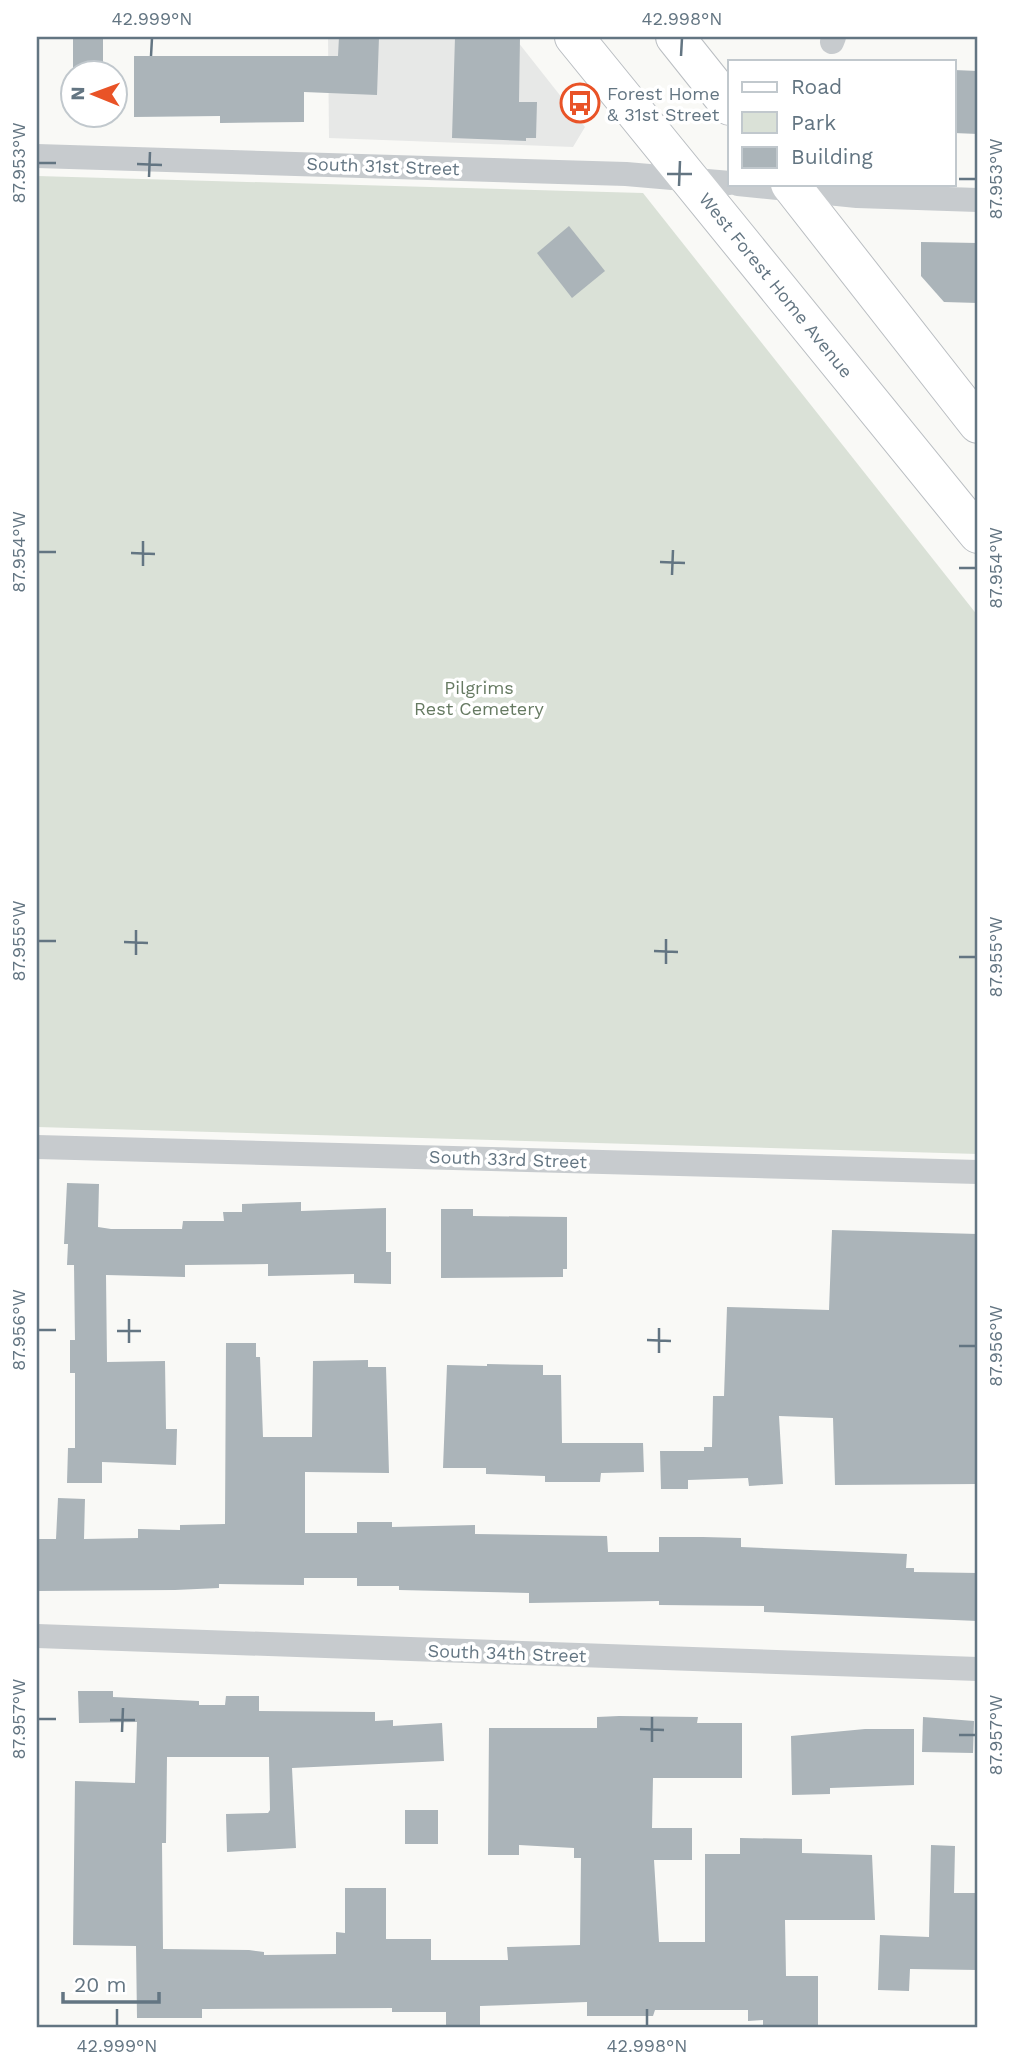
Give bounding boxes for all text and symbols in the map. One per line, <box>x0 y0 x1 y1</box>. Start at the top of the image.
text: 42.999°N <box>111 8 193 29</box>
text: 42.998°N <box>641 8 723 29</box>
north arrow <box>60 60 130 130</box>
legend <box>728 60 956 186</box>
text: Road <box>791 74 842 99</box>
bus stop icon: Forest Home & 31st Street <box>559 82 601 124</box>
place label: Forest Home & 31st Street <box>607 83 720 125</box>
text: N <box>66 86 89 101</box>
text: Park <box>791 110 836 135</box>
text: 87.953°W <box>8 122 29 204</box>
text: 87.953°W <box>985 138 1006 220</box>
text: Building <box>791 144 873 169</box>
street label: South 31st Street <box>306 153 460 179</box>
street label: West Forest Home Avenue <box>695 188 857 382</box>
text: 87.954°W <box>8 511 29 593</box>
text: 87.954°W <box>985 527 1006 609</box>
park label: Pilgrims Rest Cemetery <box>414 677 545 719</box>
text: 87.955°W <box>8 900 29 982</box>
text: 87.955°W <box>985 916 1006 998</box>
street label: South 33rd Street <box>429 1146 588 1172</box>
text: 87.956°W <box>8 1289 29 1371</box>
text: 87.956°W <box>985 1305 1006 1387</box>
street label: South 34th Street <box>427 1640 587 1666</box>
text: 87.957°W <box>8 1679 29 1759</box>
text: 87.957°W <box>985 1695 1006 1775</box>
scale bar <box>63 1960 159 2004</box>
text: 20 m <box>74 1972 126 1997</box>
text: 42.999°N <box>76 2035 158 2056</box>
text: 42.998°N <box>606 2035 688 2056</box>

